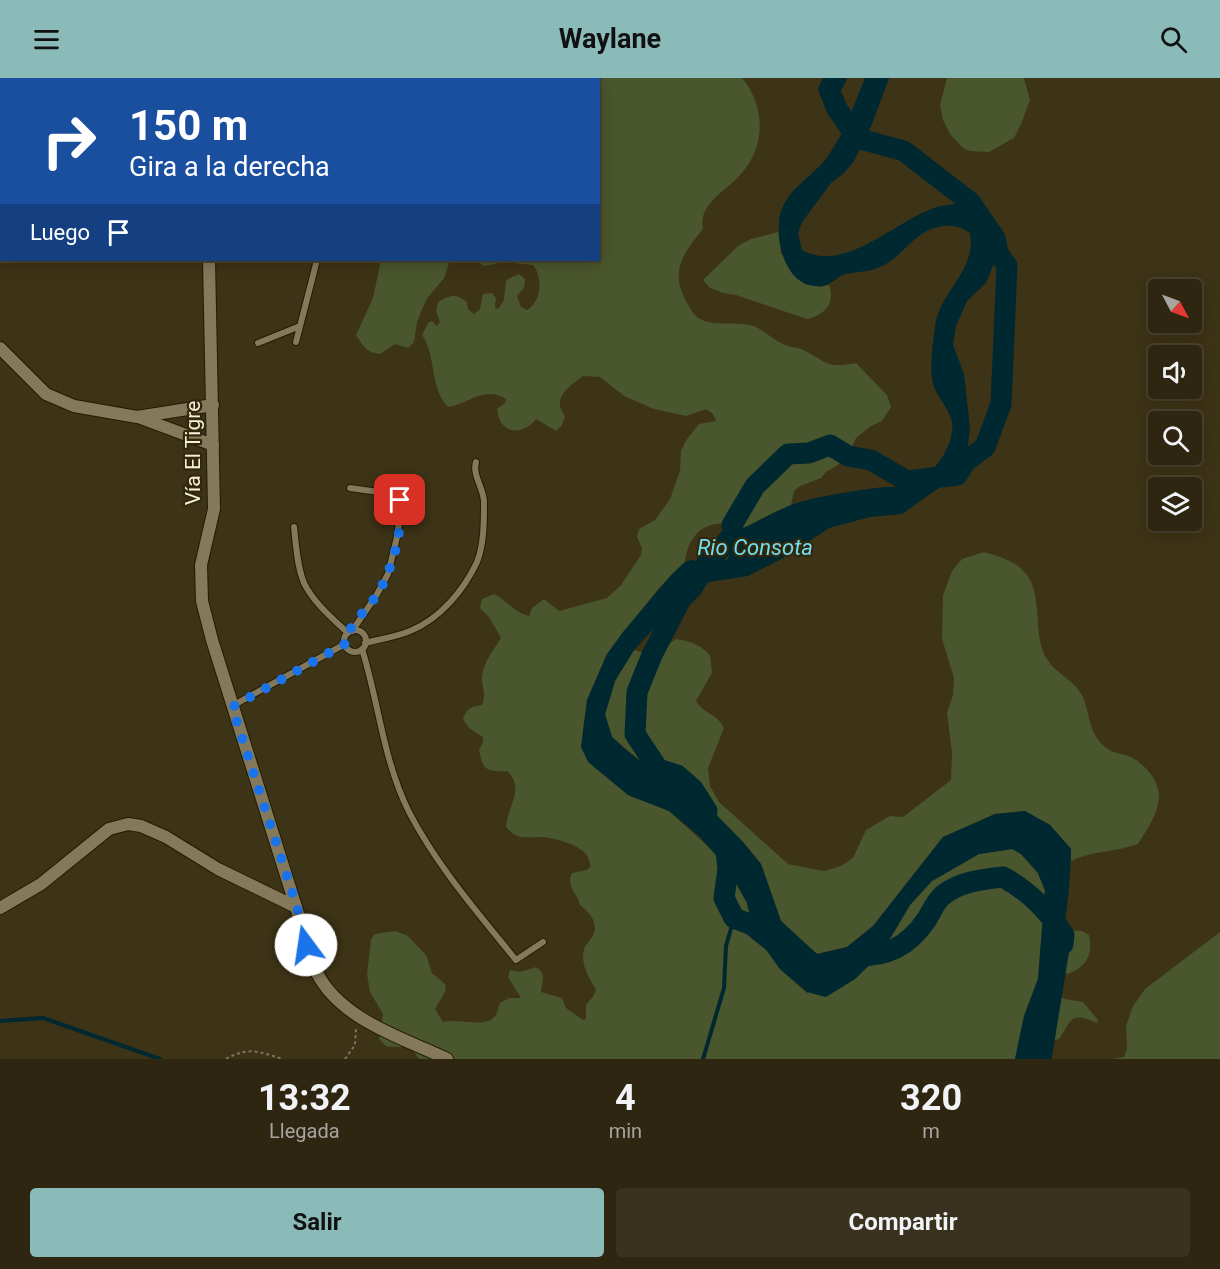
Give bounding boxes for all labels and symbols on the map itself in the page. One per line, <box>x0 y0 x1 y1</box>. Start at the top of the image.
north arrow <box>1148 279 1202 333</box>
street label: Vía El Tigre <box>181 401 205 505</box>
pin <box>374 474 425 525</box>
water label: Rio Consota <box>697 535 813 560</box>
position arrow <box>274 913 338 977</box>

